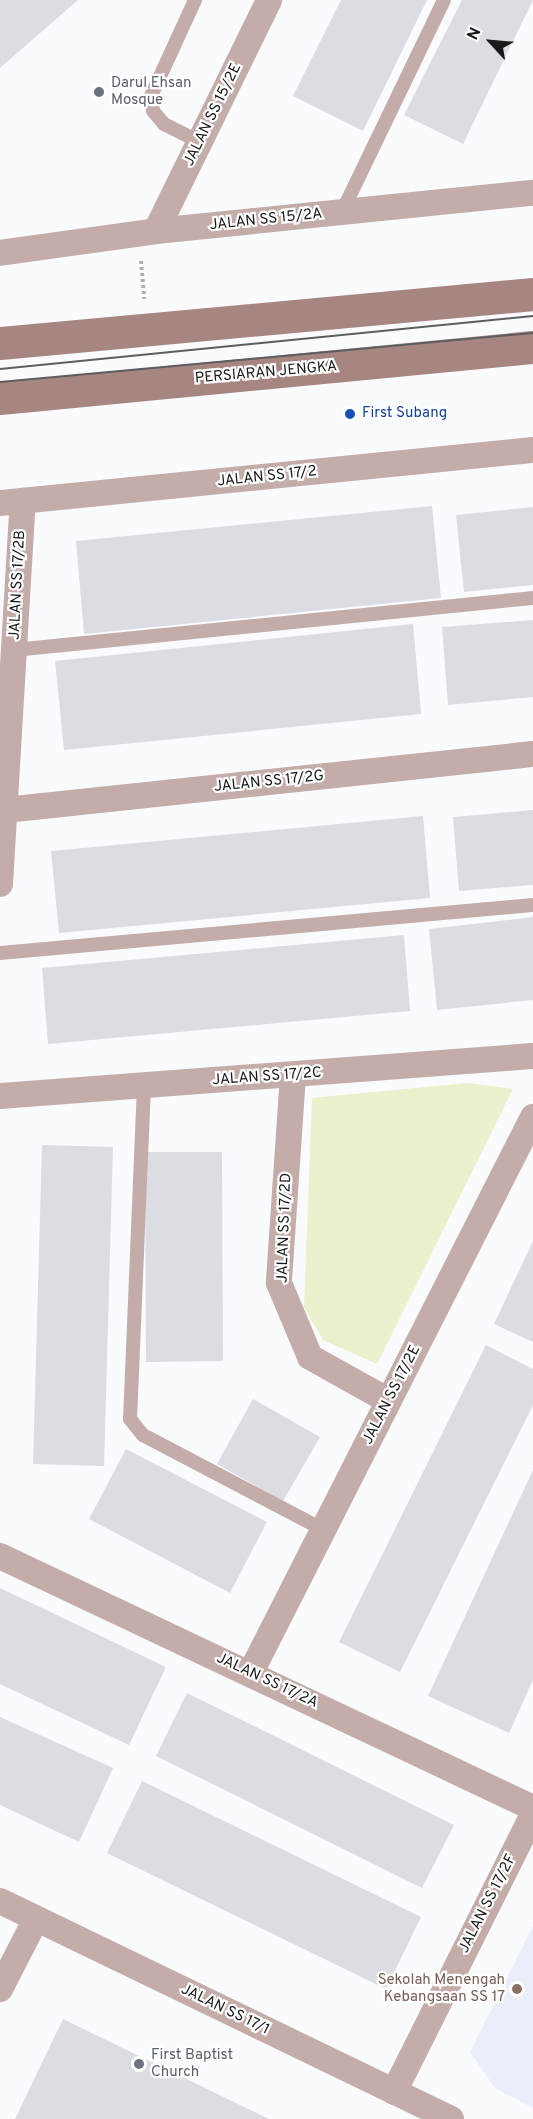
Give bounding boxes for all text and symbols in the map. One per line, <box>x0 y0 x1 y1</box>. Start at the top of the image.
north arrow <box>461 12 521 72</box>
text: N <box>463 25 486 44</box>
street label: JALAN SS 15/2E <box>180 61 246 169</box>
place label: Darul Ehsan Mosque <box>111 74 191 109</box>
marker: Darul Ehsan Mosque <box>92 85 106 99</box>
street label: JALAN SS 15/2A <box>209 205 323 235</box>
street label: PERSIARAN JENGKA <box>194 358 338 388</box>
place label: First Subang <box>362 405 447 423</box>
marker: First Subang <box>343 407 357 421</box>
street label: JALAN SS 17/2 <box>216 463 318 491</box>
street label: JALAN SS 17/2B <box>6 530 30 640</box>
street label: JALAN SS 17/2G <box>213 767 325 797</box>
street label: JALAN SS 17/2C <box>212 1064 322 1090</box>
street label: JALAN SS 17/2D <box>274 1173 296 1283</box>
street label: JALAN SS 17/2E <box>359 1342 425 1448</box>
street label: JALAN SS 17/2A <box>213 1650 321 1712</box>
street label: JALAN SS 17/2F <box>455 1852 521 1956</box>
place label: Sekolah Menengah Kebangsaan SS 17 <box>378 1971 505 2006</box>
street label: JALAN SS 17/1 <box>178 1981 272 2039</box>
marker: Sekolah Menengah Kebangsaan SS 17 <box>510 1982 524 1996</box>
place label: First Baptist Church <box>151 2046 233 2081</box>
marker: First Baptist Church <box>132 2057 146 2071</box>

